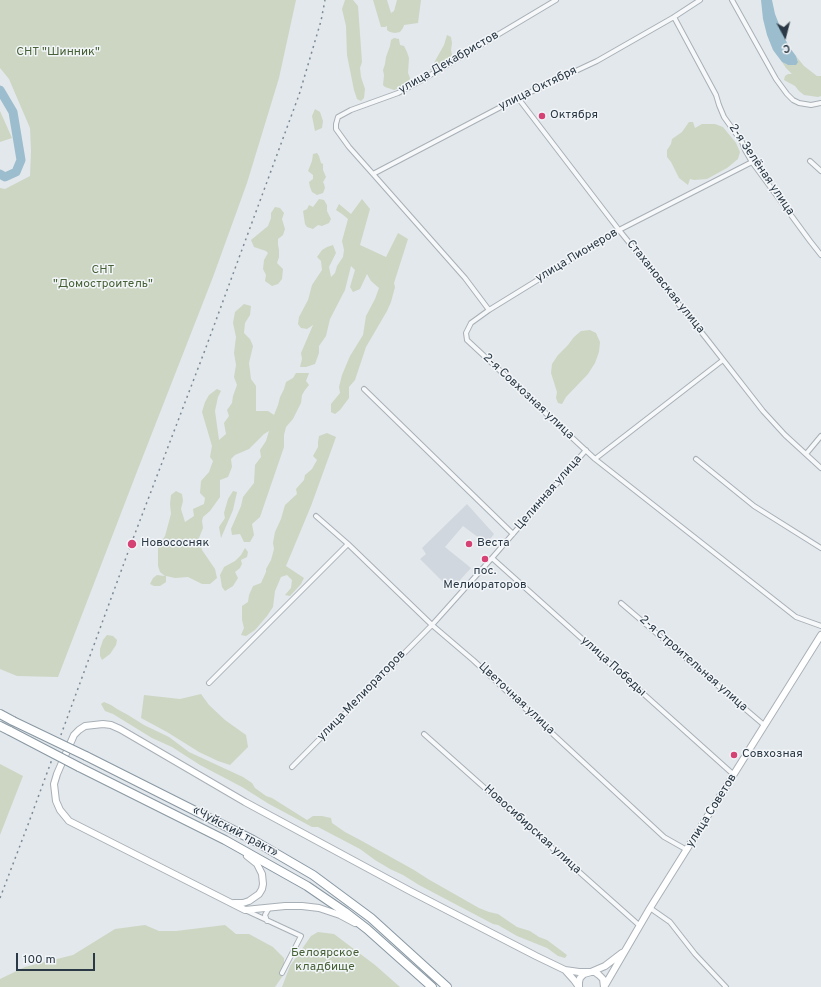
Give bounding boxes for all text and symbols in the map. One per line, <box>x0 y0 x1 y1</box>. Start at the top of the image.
north arrow <box>765 16 805 56</box>
street label: улица Декабристов <box>396 28 502 98</box>
text: С <box>782 41 791 55</box>
park label: СНТ "Шинник" <box>16 46 100 60</box>
street label: улица Октября <box>496 64 580 114</box>
place label: Октября <box>550 109 598 123</box>
marker: Октября <box>537 111 547 121</box>
street label: 2-я Зелёная улица <box>725 122 797 218</box>
street label: улица Пионеров <box>533 226 621 286</box>
street label: Стахановская улица <box>623 237 707 337</box>
park label: СНТ "Домостроитель" <box>53 264 153 292</box>
street label: 2-я Совхозная улица <box>479 351 577 443</box>
street label: Целинная улица <box>513 453 585 533</box>
place label: Новососняк <box>141 537 209 551</box>
place label: Веста <box>477 537 509 551</box>
marker: Новососняк <box>126 538 138 550</box>
marker: Веста <box>464 539 474 549</box>
marker: пос. Мелиораторов <box>480 554 490 564</box>
place label: пос. Мелиораторов <box>443 565 527 593</box>
street label: 2-я Строительная улица <box>636 613 750 715</box>
street label: улица Победы <box>577 634 649 700</box>
street label: улица Мелиораторов <box>315 648 409 744</box>
street label: Цветочная улица <box>475 660 557 738</box>
place label: Совхозная <box>742 748 803 762</box>
marker: Совхозная <box>729 750 739 760</box>
street label: улица Советов <box>684 771 740 851</box>
street label: Новосибирская улица <box>480 782 584 878</box>
street label: «Чуйский тракт» <box>190 803 280 861</box>
scale bar <box>18 945 97 971</box>
park label: Белоярское кладбище <box>291 947 359 975</box>
text: 100 m <box>23 952 56 968</box>

